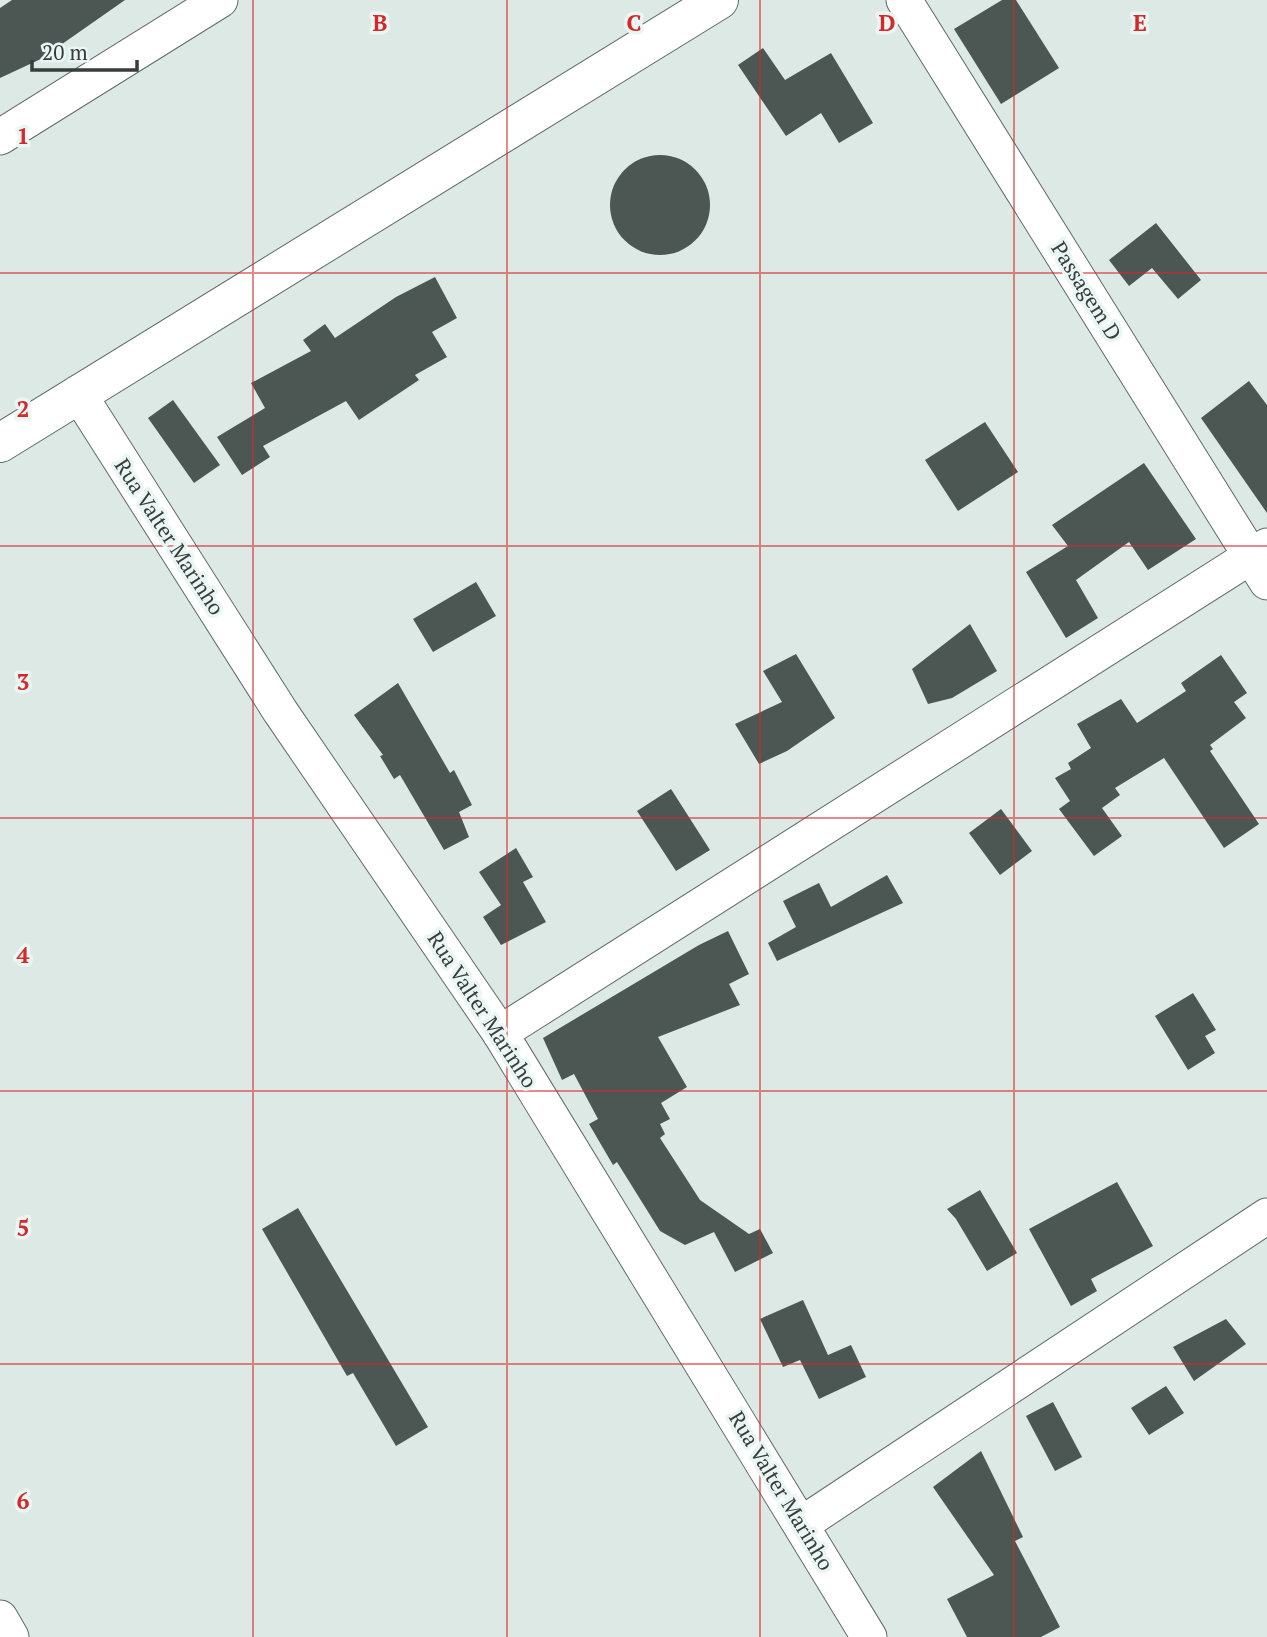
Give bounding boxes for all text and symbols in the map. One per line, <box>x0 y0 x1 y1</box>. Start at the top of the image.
text: B <box>373 7 388 38</box>
text: C <box>627 7 642 38</box>
text: D <box>879 7 896 38</box>
text: E <box>1133 7 1147 38</box>
scale bar <box>32 28 136 72</box>
text: 20 m <box>42 38 88 66</box>
text: 1 <box>17 120 30 151</box>
street label: Passagem D <box>1045 236 1128 345</box>
text: 2 <box>17 393 30 424</box>
street label: Rua Valter Marinho <box>109 453 231 620</box>
text: 3 <box>17 666 30 697</box>
street label: Rua Valter Marinho <box>422 926 544 1093</box>
text: 4 <box>17 939 30 970</box>
text: 5 <box>17 1212 30 1243</box>
street label: Rua Valter Marinho <box>723 1406 841 1575</box>
text: 6 <box>17 1485 30 1516</box>

